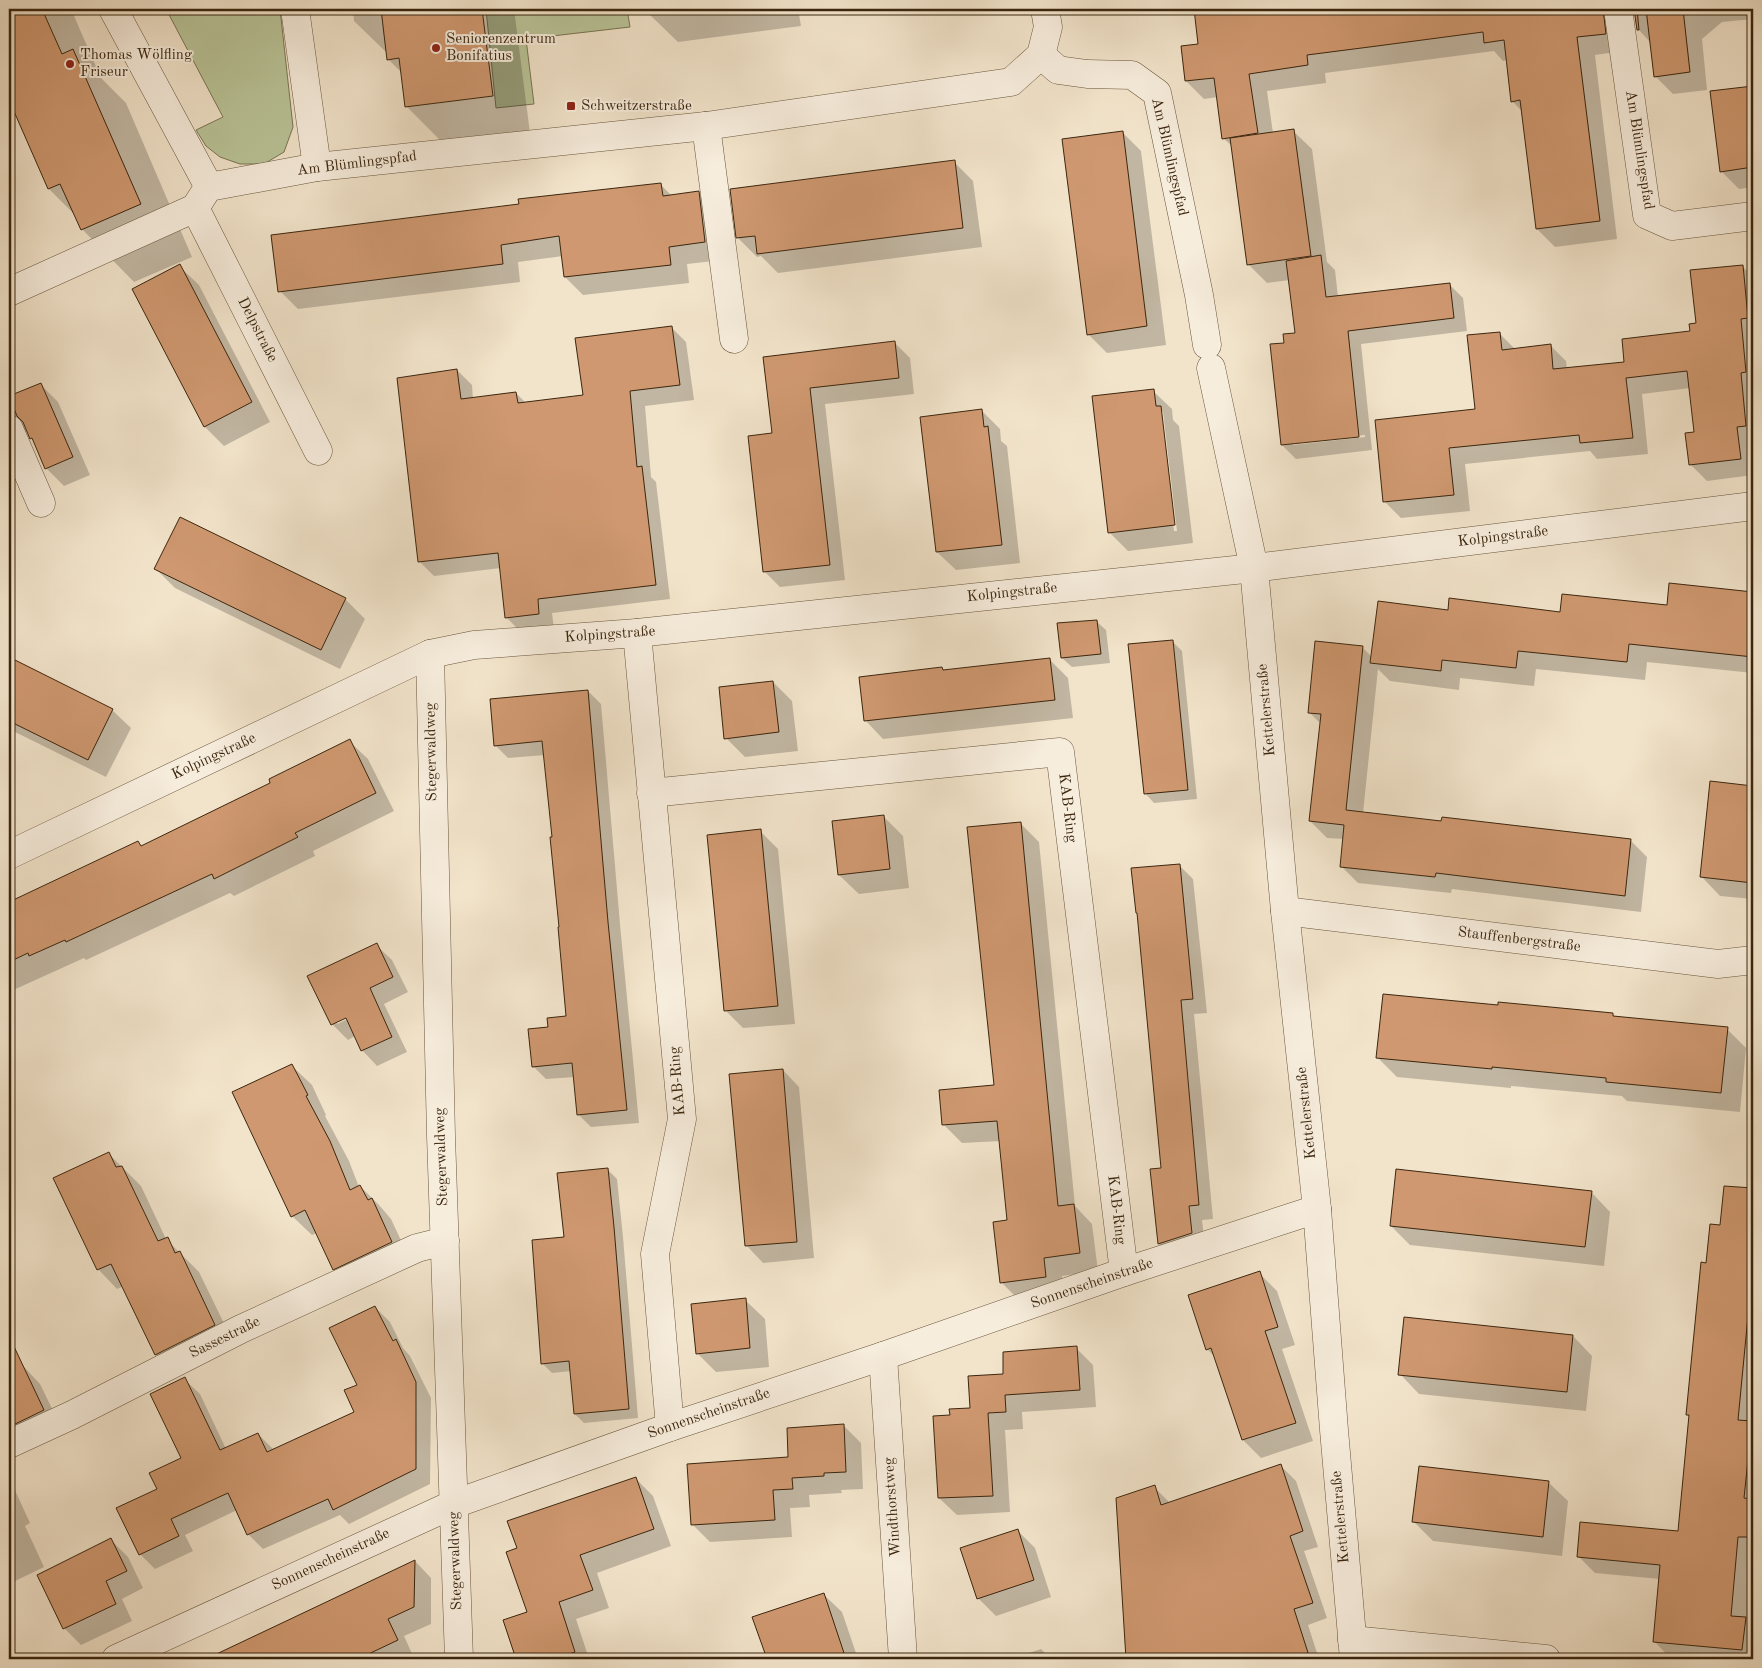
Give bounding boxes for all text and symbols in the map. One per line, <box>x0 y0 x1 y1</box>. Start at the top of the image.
place label: Seniorenzentrum Bonifatius <box>446 32 556 64</box>
marker: Seniorenzentrum Bonifatius <box>430 42 442 54</box>
place label: Thomas Wölfling Friseur <box>80 48 192 80</box>
marker: Thomas Wölfling Friseur <box>64 58 76 70</box>
street label: Am Blümlingspfad <box>1622 89 1656 211</box>
street label: Am Blümlingspfad <box>1148 97 1190 218</box>
place label: Schweitzerstraße <box>581 99 692 114</box>
marker: Schweitzerstraße <box>565 100 577 112</box>
street label: Am Blümlingspfad <box>296 149 418 179</box>
street label: Delpstraße <box>234 295 280 365</box>
street label: Kolpingstraße <box>1457 524 1549 550</box>
street label: Kolpingstraße <box>966 581 1058 605</box>
street label: Kolpingstraße <box>564 624 656 646</box>
street label: Kettelerstraße <box>1255 663 1279 757</box>
street label: Stegerwaldweg <box>424 702 440 802</box>
street label: Kolpingstraße <box>170 731 258 783</box>
street label: KAB-Ring <box>1055 772 1079 844</box>
street label: Stauffenbergstraße <box>1457 925 1581 955</box>
street label: KAB-Ring <box>667 1046 689 1116</box>
street label: Kettelerstraße <box>1295 1066 1319 1160</box>
street label: Stegerwaldweg <box>433 1107 451 1207</box>
street label: KAB-Ring <box>1104 1174 1128 1246</box>
street label: Sonnenscheinstraße <box>1029 1256 1155 1312</box>
street label: Sassestraße <box>187 1314 263 1362</box>
street label: Sonnenscheinstraße <box>646 1386 772 1442</box>
street label: Windthorstweg <box>882 1457 904 1557</box>
street label: Kettelerstraße <box>1329 1470 1353 1564</box>
street label: Stegerwaldweg <box>447 1511 465 1611</box>
street label: Sonnenscheinstraße <box>270 1526 392 1594</box>

